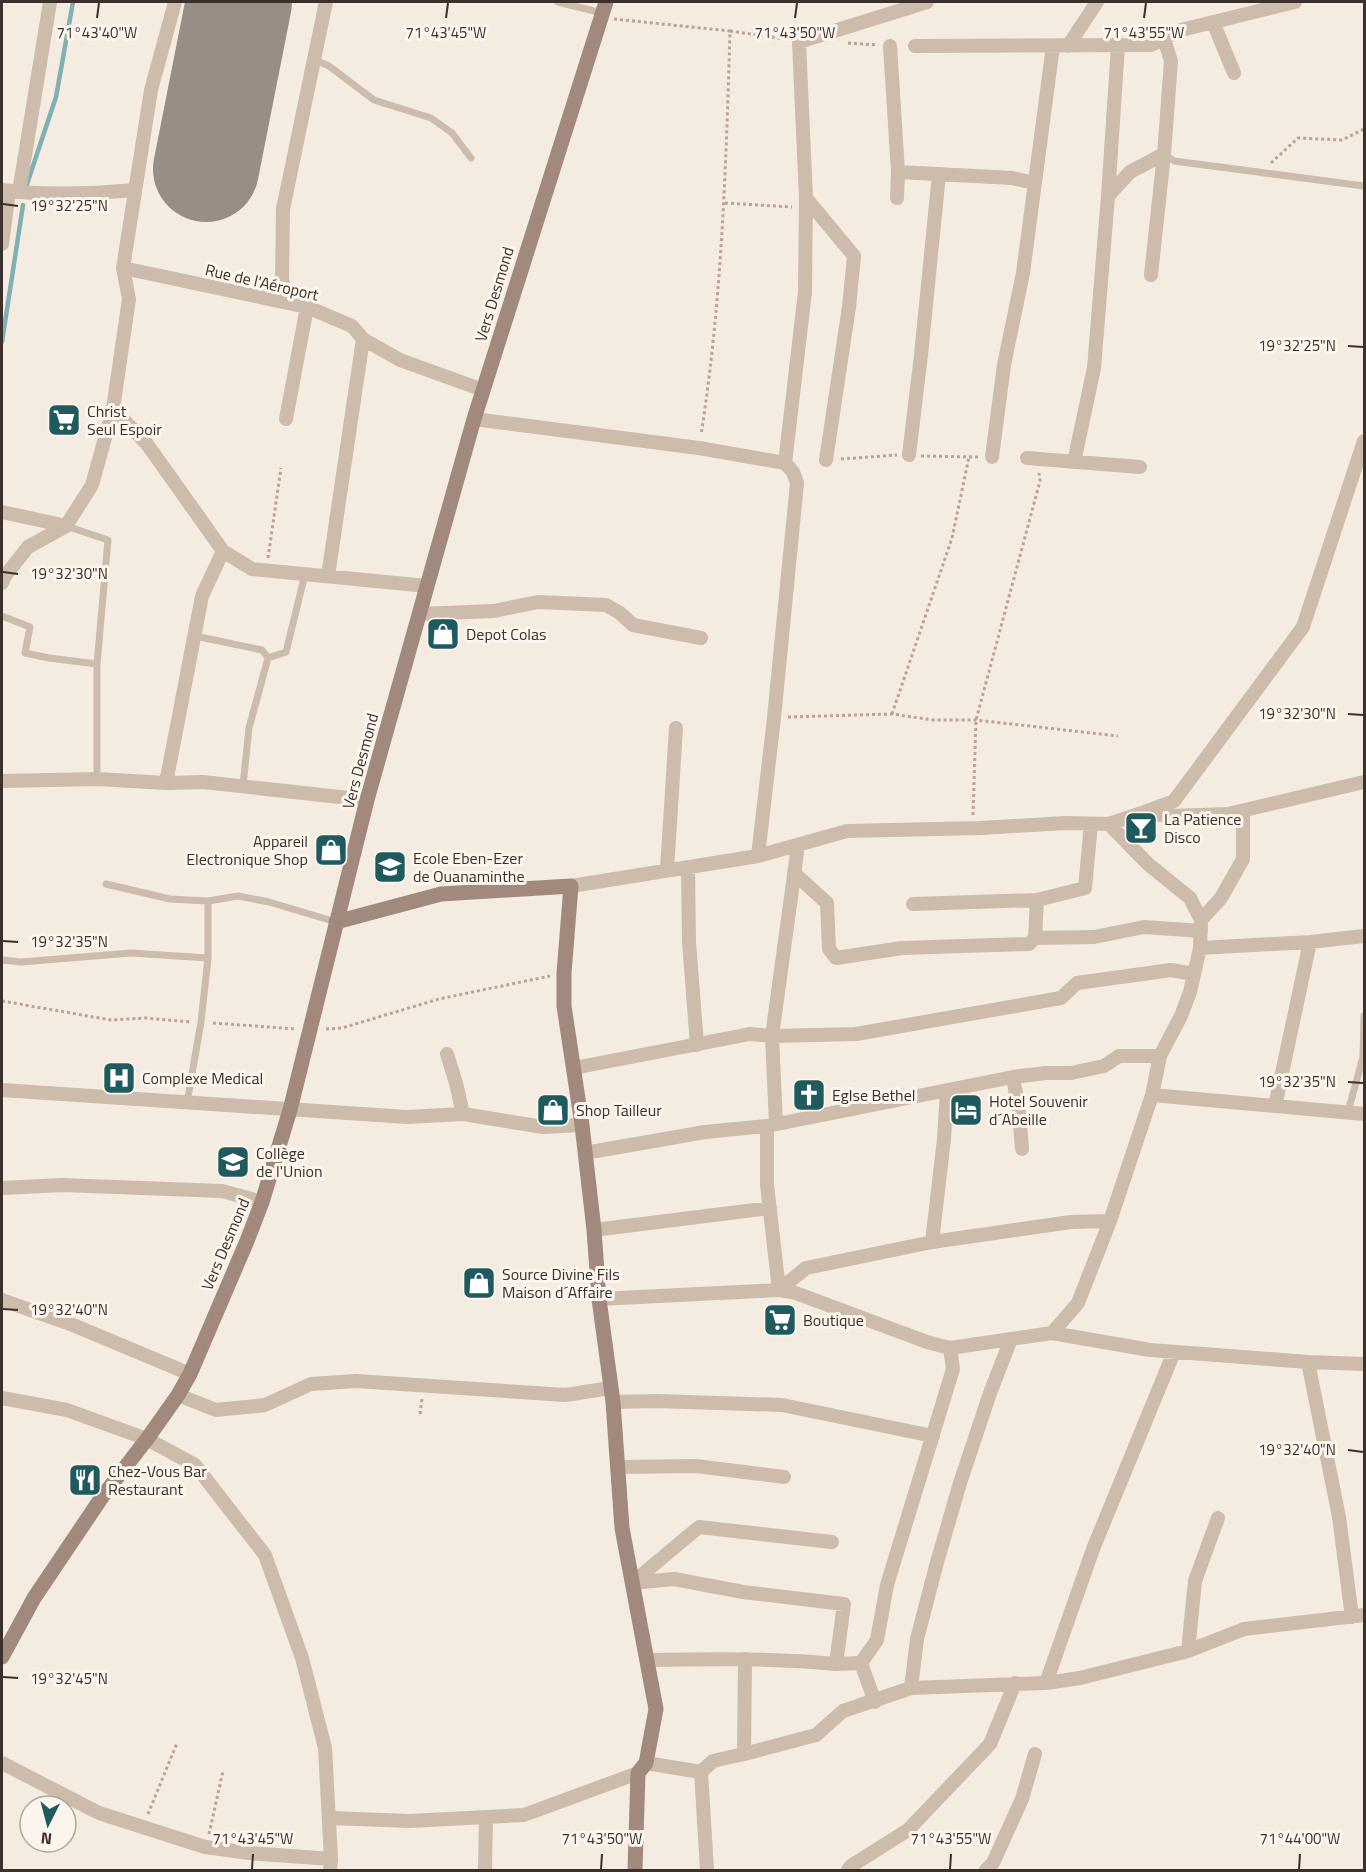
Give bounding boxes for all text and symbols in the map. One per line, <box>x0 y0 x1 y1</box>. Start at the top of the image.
text: 71°43'40"W <box>57 21 137 44</box>
text: 71°43'45"W <box>406 21 486 44</box>
text: 71°43'50"W <box>755 21 835 44</box>
text: 71°43'55"W <box>1104 21 1184 44</box>
text: 19°32'25"N <box>30 194 108 217</box>
street label: Vers Desmond <box>468 244 520 344</box>
street label: Rue de l'Aéroport <box>203 257 321 307</box>
text: 19°32'25"N <box>1258 334 1336 357</box>
place label: Christ Seul Espoir <box>87 399 162 441</box>
supermarket icon: Christ Seul Espoir <box>46 402 82 438</box>
text: 19°32'30"N <box>30 562 108 585</box>
shop icon: Depot Colas <box>425 616 461 652</box>
place label: Depot Colas <box>466 622 547 646</box>
text: 19°32'30"N <box>1258 702 1336 725</box>
street label: Vers Desmond <box>336 711 384 811</box>
place label: La Patience Disco <box>1164 807 1241 849</box>
bar icon: La Patience Disco <box>1123 810 1159 846</box>
place label: Appareil Electronique Shop <box>186 829 308 871</box>
shop icon: Appareil Electronique Shop <box>313 832 349 868</box>
place label: Ecole Eben-Ezer de Ouanaminthe <box>413 846 524 888</box>
school or university icon: Ecole Eben-Ezer de Ouanaminthe <box>372 849 408 885</box>
text: 19°32'35"N <box>30 930 108 953</box>
hospital icon: Complexe Medical <box>101 1060 137 1096</box>
place label: Complexe Medical <box>142 1066 263 1090</box>
text: 19°32'35"N <box>1258 1070 1336 1093</box>
church icon: Eglse Bethel <box>791 1077 827 1113</box>
place label: Eglse Bethel <box>832 1083 915 1107</box>
place label: Hotel Souvenir d´Abeille <box>989 1089 1088 1131</box>
shop icon: Shop Tailleur <box>535 1092 571 1128</box>
hotel icon: Hotel Souvenir d´Abeille <box>948 1092 984 1128</box>
place label: Shop Tailleur <box>576 1098 662 1122</box>
place label: Collège de l'Union <box>256 1141 323 1183</box>
school or university icon: Collège de l'Union <box>215 1144 251 1180</box>
street label: Vers Desmond <box>195 1194 255 1294</box>
place label: Source Divine Fils Maison d´Affaire <box>502 1262 620 1304</box>
shop icon: Source Divine Fils Maison d´Affaire <box>461 1265 497 1301</box>
text: 19°32'40"N <box>30 1298 108 1321</box>
supermarket icon: Boutique <box>762 1302 798 1338</box>
place label: Boutique <box>803 1308 864 1332</box>
text: 19°32'40"N <box>1258 1438 1336 1461</box>
place label: Chez-Vous Bar Restaurant <box>108 1459 207 1501</box>
restaurant icon: Chez-Vous Bar Restaurant <box>67 1462 103 1498</box>
text: 19°32'45"N <box>30 1667 108 1690</box>
north arrow <box>18 1794 78 1854</box>
text: N <box>40 1826 53 1851</box>
text: 71°43'45"W <box>213 1827 293 1850</box>
text: 71°43'50"W <box>562 1827 642 1850</box>
text: 71°43'55"W <box>911 1827 991 1850</box>
text: 71°44'00"W <box>1260 1827 1340 1850</box>

